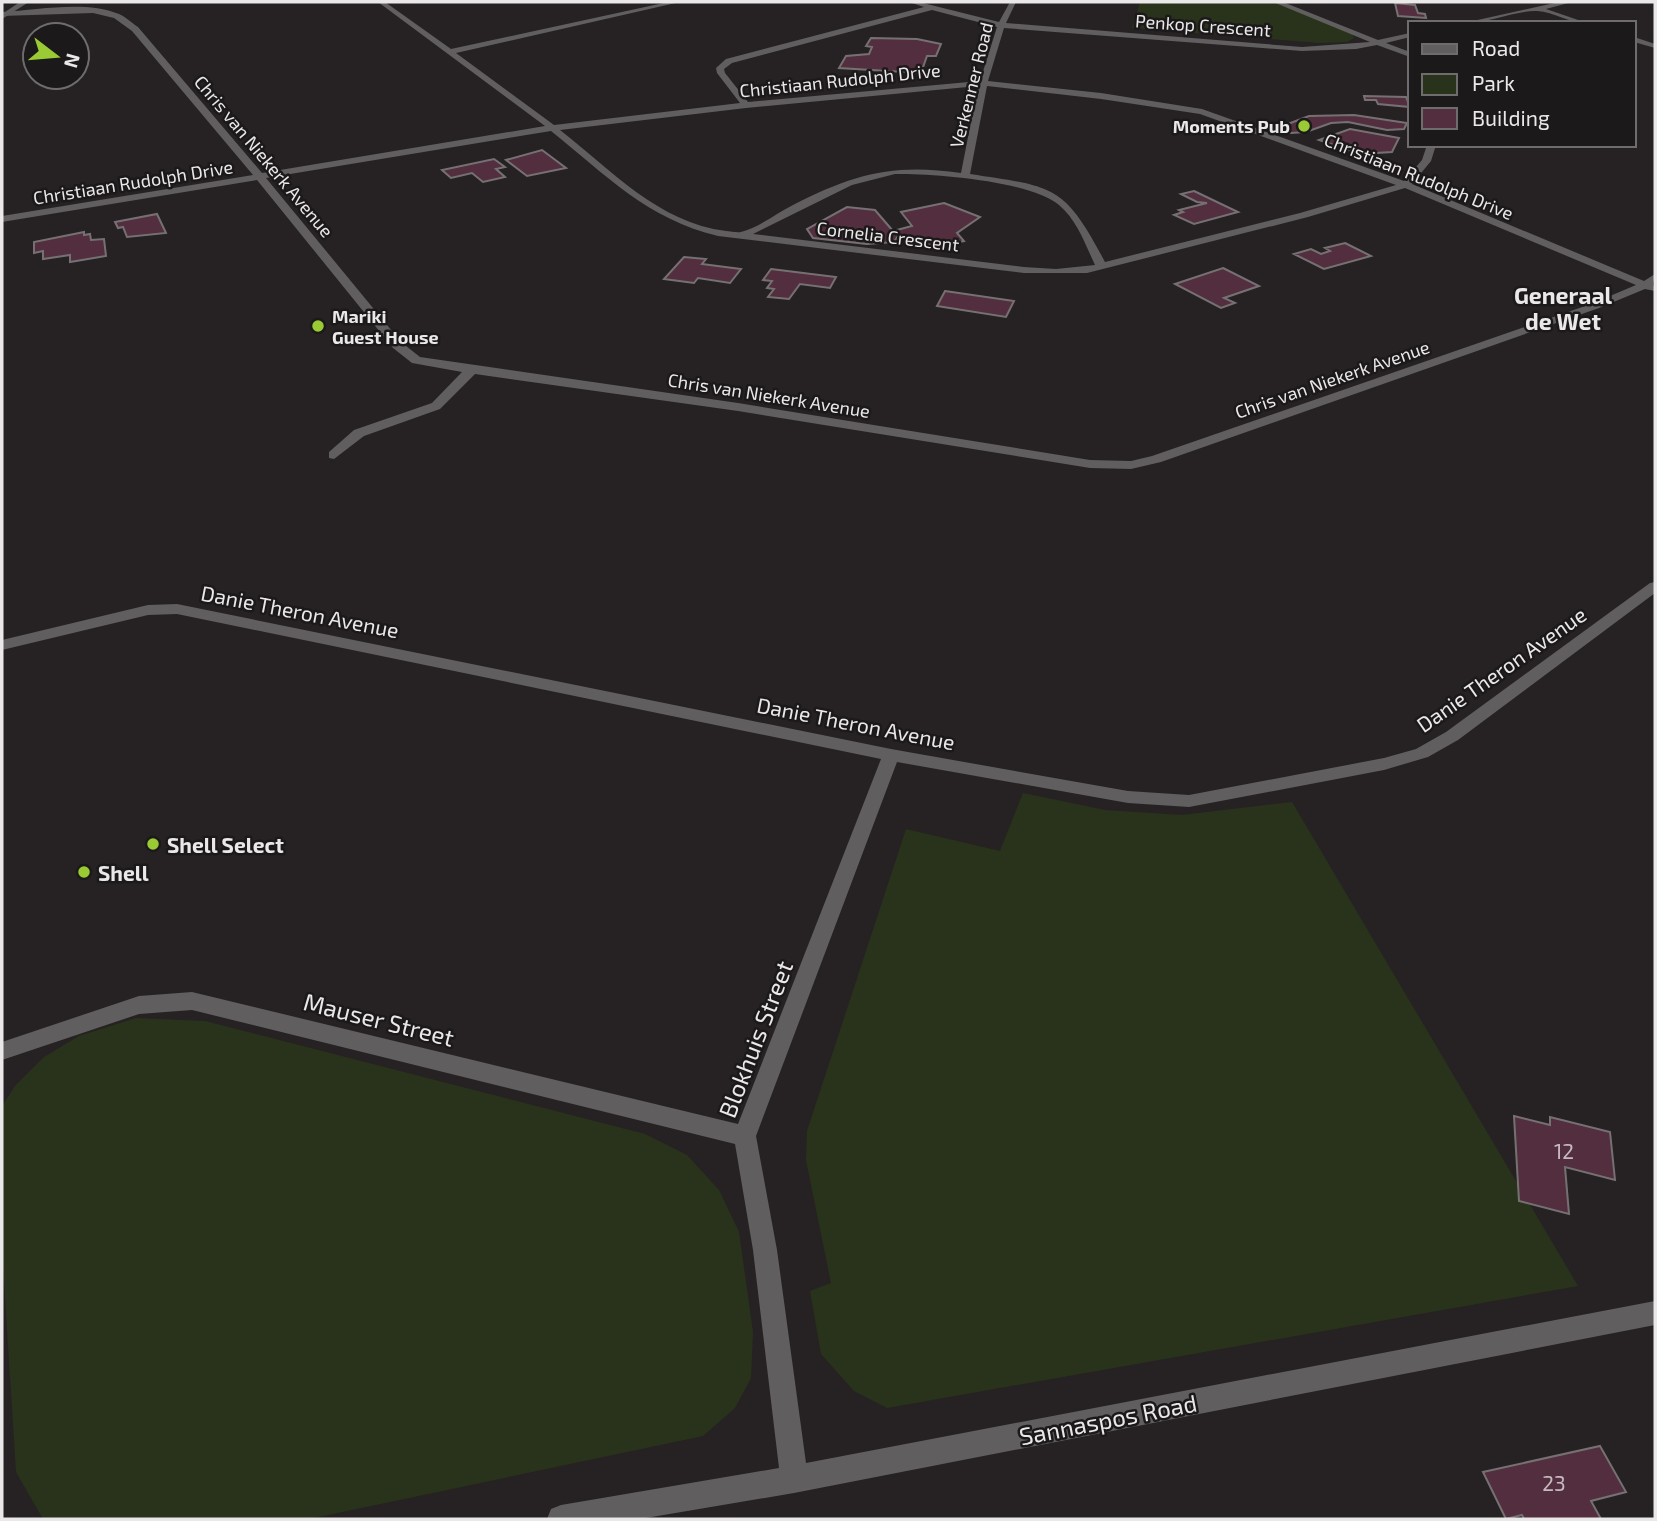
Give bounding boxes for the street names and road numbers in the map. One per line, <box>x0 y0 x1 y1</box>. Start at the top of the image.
street label: Penkop Crescent <box>1134 9 1272 41</box>
street label: Verkenner Road <box>945 20 997 150</box>
street label: Christiaan Rudolph Drive <box>738 59 942 101</box>
street label: Chris van Niekerk Avenue <box>190 71 338 241</box>
street label: Christiaan Rudolph Drive <box>1321 128 1517 224</box>
street label: Christiaan Rudolph Drive <box>32 155 234 209</box>
street label: Cornelia Crescent <box>816 216 961 256</box>
street label: Chris van Niekerk Avenue <box>1232 335 1432 423</box>
street label: Chris van Niekerk Avenue <box>666 368 872 422</box>
street label: Danie Theron Avenue <box>199 580 401 642</box>
street label: Danie Theron Avenue <box>1412 601 1590 737</box>
street label: Danie Theron Avenue <box>755 692 957 754</box>
street label: Blokhuis Street <box>712 956 798 1122</box>
street label: Mauser Street <box>301 986 457 1052</box>
street label: Sannaspos Road <box>1017 1388 1199 1450</box>

